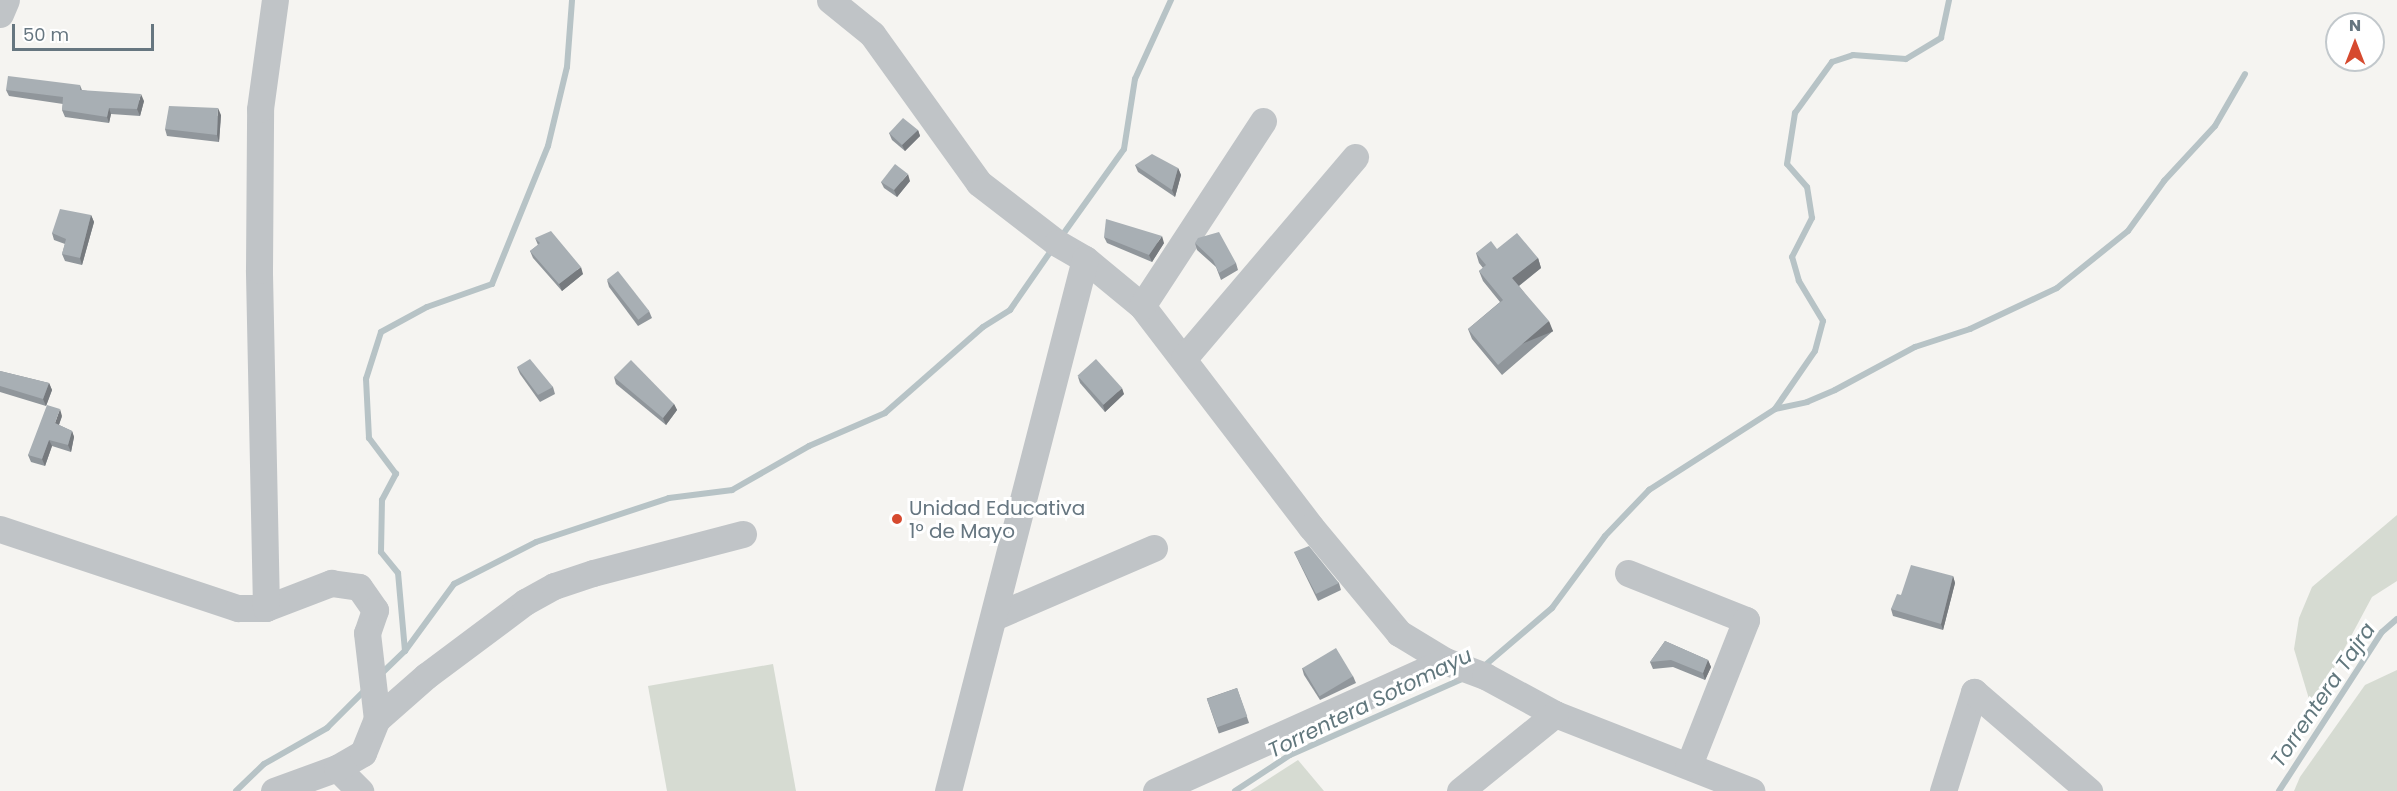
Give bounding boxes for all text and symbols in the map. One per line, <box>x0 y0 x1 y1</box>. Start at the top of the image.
scale bar <box>15 12 158 50</box>
north arrow <box>2325 12 2385 72</box>
text: N <box>2349 14 2361 37</box>
text: 50 m <box>23 22 69 47</box>
place label: Unidad Educativa 1° de Mayo <box>909 496 1085 543</box>
marker: Unidad Educativa 1° de Mayo <box>890 512 904 526</box>
water label: Torrentera Tajra <box>2265 618 2381 772</box>
water label: Torrentera Sotomayu <box>1264 643 1476 763</box>

